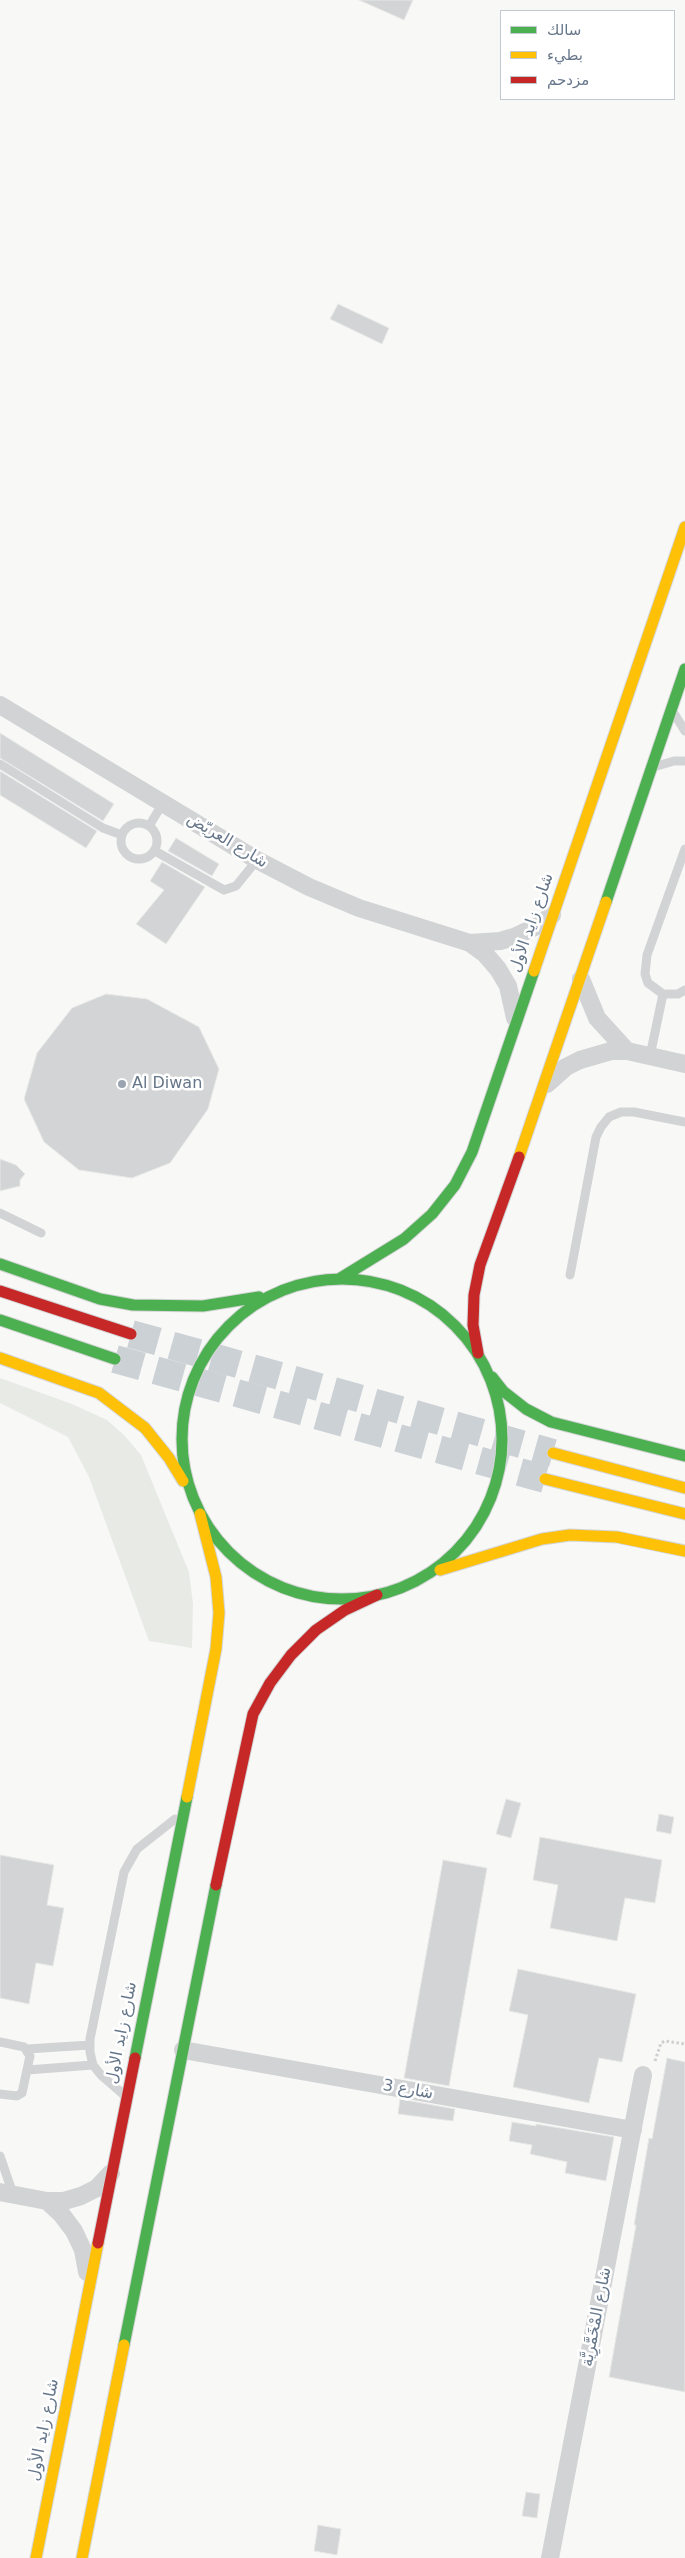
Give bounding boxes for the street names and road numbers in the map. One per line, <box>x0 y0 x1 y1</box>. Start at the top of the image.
street label: شارع العريّض <box>183 809 271 873</box>
street label: شارع زايد الأول <box>506 871 558 975</box>
street label: شارع زايد الأول <box>103 1980 141 2086</box>
street label: شارع 3 <box>381 2076 435 2104</box>
street label: شارع المْخَمَّرِيَّة <box>578 2266 616 2368</box>
street label: شارع زايد الأول <box>25 2377 63 2483</box>

